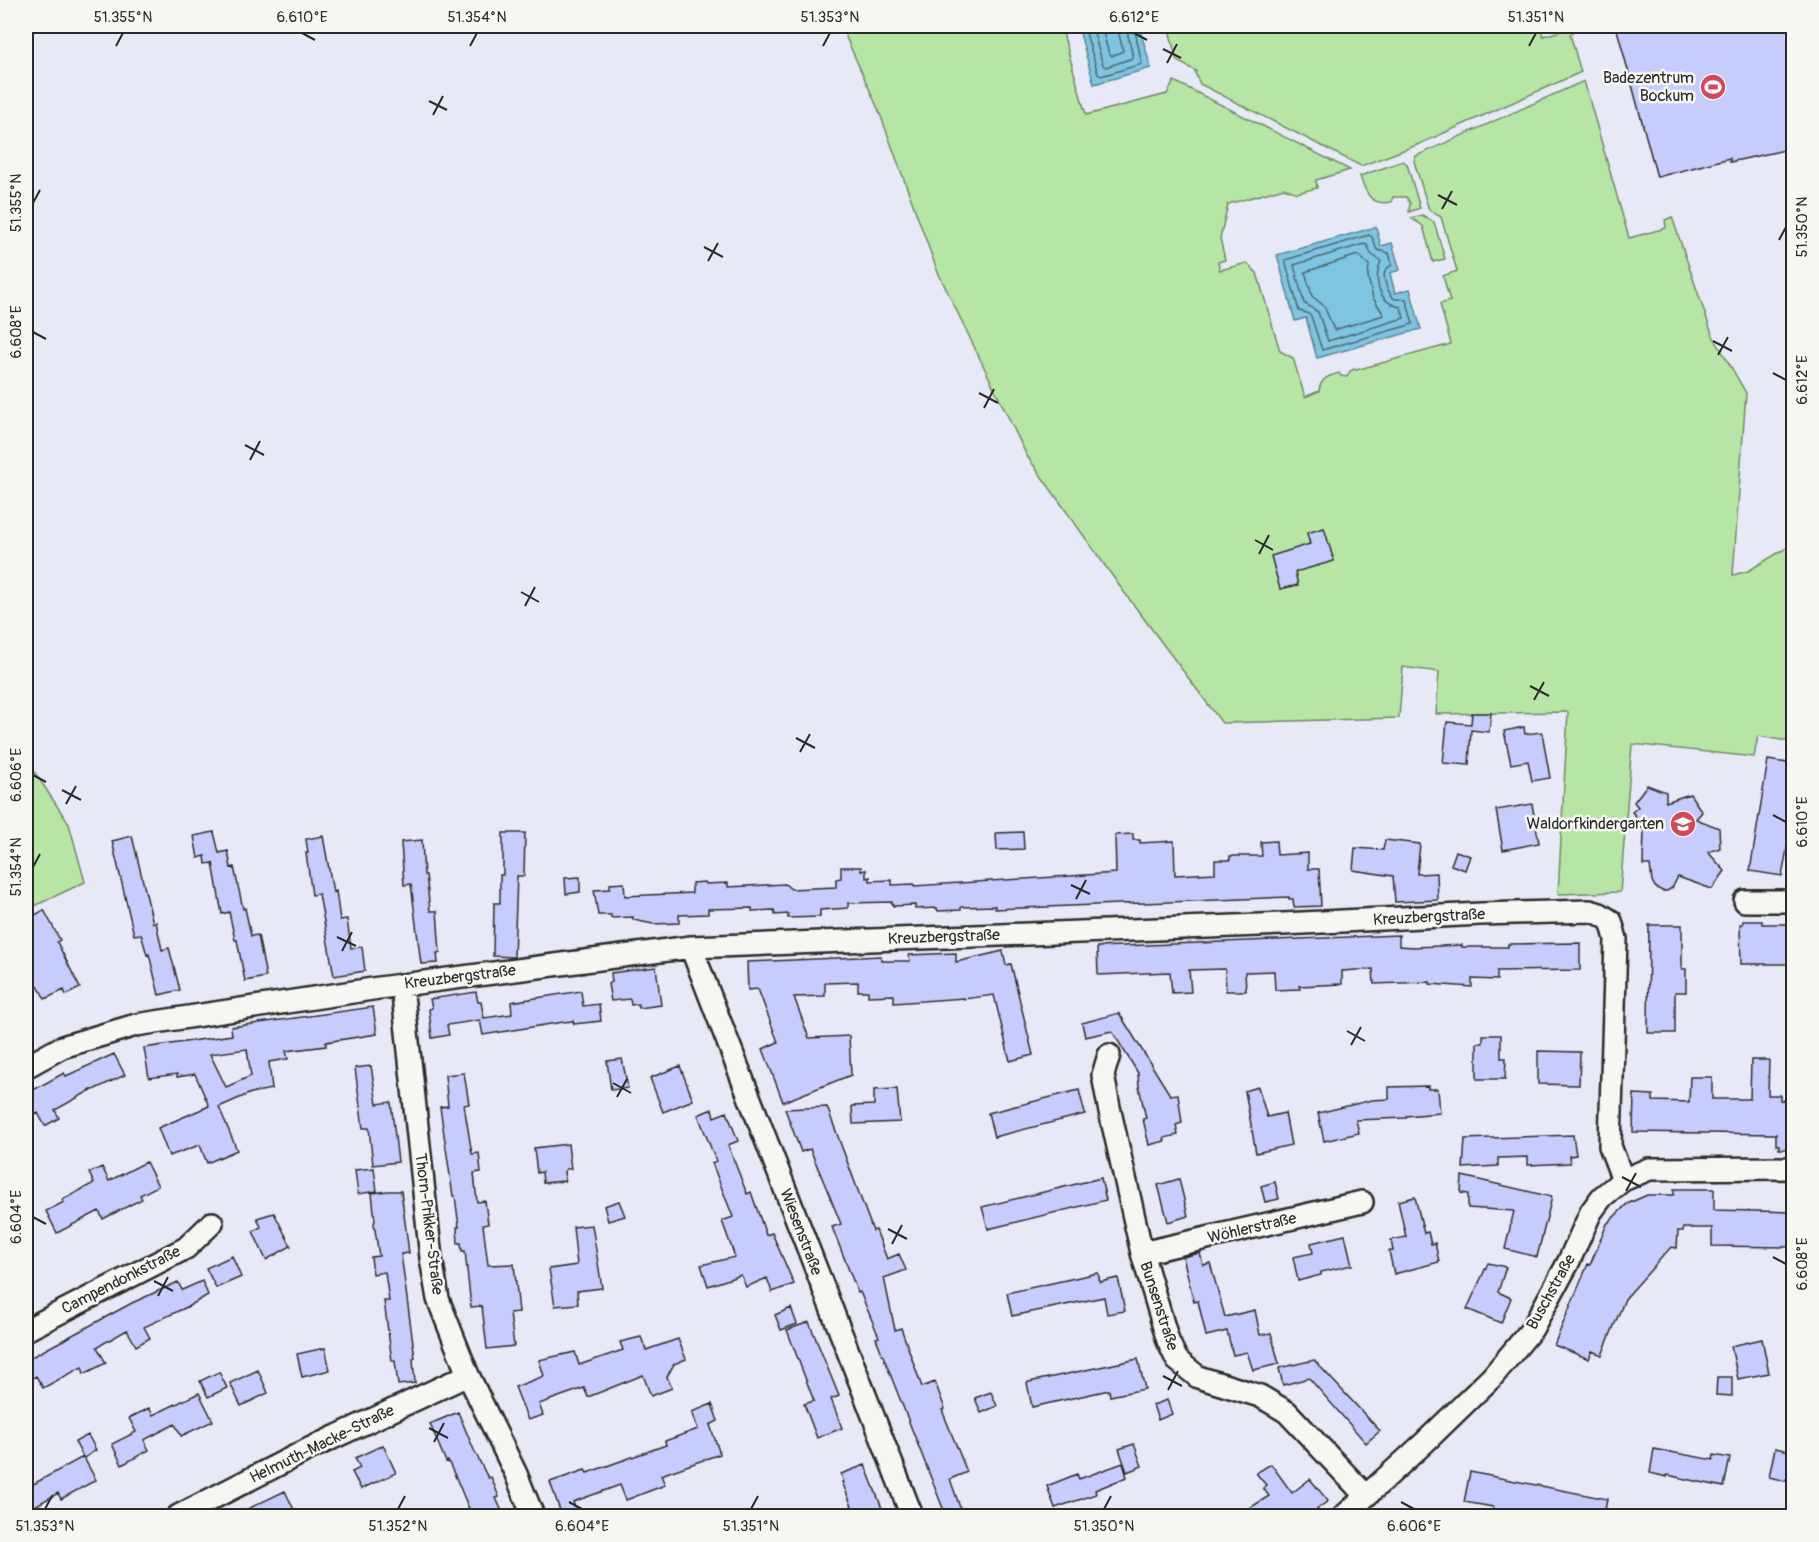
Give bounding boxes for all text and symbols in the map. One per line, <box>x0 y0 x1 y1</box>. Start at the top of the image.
text: 51.355°N <box>94 8 152 27</box>
text: 6.610°E <box>276 8 328 27</box>
text: 51.354°N <box>447 8 507 27</box>
text: 51.353°N <box>801 8 859 27</box>
text: 6.612°E <box>1109 8 1159 27</box>
text: 51.351°N <box>1508 8 1564 27</box>
place label: Badezentrum Bockum <box>1603 68 1694 106</box>
sports icon: Badezentrum Bockum <box>1698 72 1728 102</box>
text: 51.355°N <box>7 174 26 232</box>
text: 51.350°N <box>1793 197 1812 257</box>
text: 6.608°E <box>7 305 26 358</box>
text: 6.612°E <box>1793 355 1812 405</box>
text: 6.606°E <box>7 748 26 802</box>
text: 6.610°E <box>1793 796 1812 848</box>
school or university icon: Waldorfkindergarten <box>1668 809 1698 839</box>
place label: Waldorfkindergarten <box>1526 814 1664 834</box>
text: 51.354°N <box>7 837 26 897</box>
street label: Kreuzbergstraße <box>1372 904 1486 930</box>
street label: Kreuzbergstraße <box>888 925 1001 949</box>
street label: Kreuzbergstraße <box>403 960 517 994</box>
street label: Thorn-Prikker-Straße <box>410 1152 448 1296</box>
street label: Wiesenstraße <box>775 1186 827 1278</box>
text: 6.604°E <box>7 1190 26 1244</box>
street label: Wöhlerstraße <box>1206 1208 1299 1248</box>
text: 6.608°E <box>1793 1237 1812 1290</box>
street label: Campendonkstraße <box>58 1241 184 1319</box>
street label: Buschstraße <box>1522 1251 1580 1333</box>
street label: Bunsenstraße <box>1135 1259 1183 1353</box>
street label: Helmuth-Macke-Straße <box>247 1400 398 1488</box>
text: 51.353°N <box>16 1517 74 1536</box>
text: 51.352°N <box>369 1517 427 1536</box>
text: 6.604°E <box>555 1517 609 1536</box>
text: 51.351°N <box>723 1517 779 1536</box>
text: 51.350°N <box>1074 1517 1134 1536</box>
text: 6.606°E <box>1387 1517 1441 1536</box>

